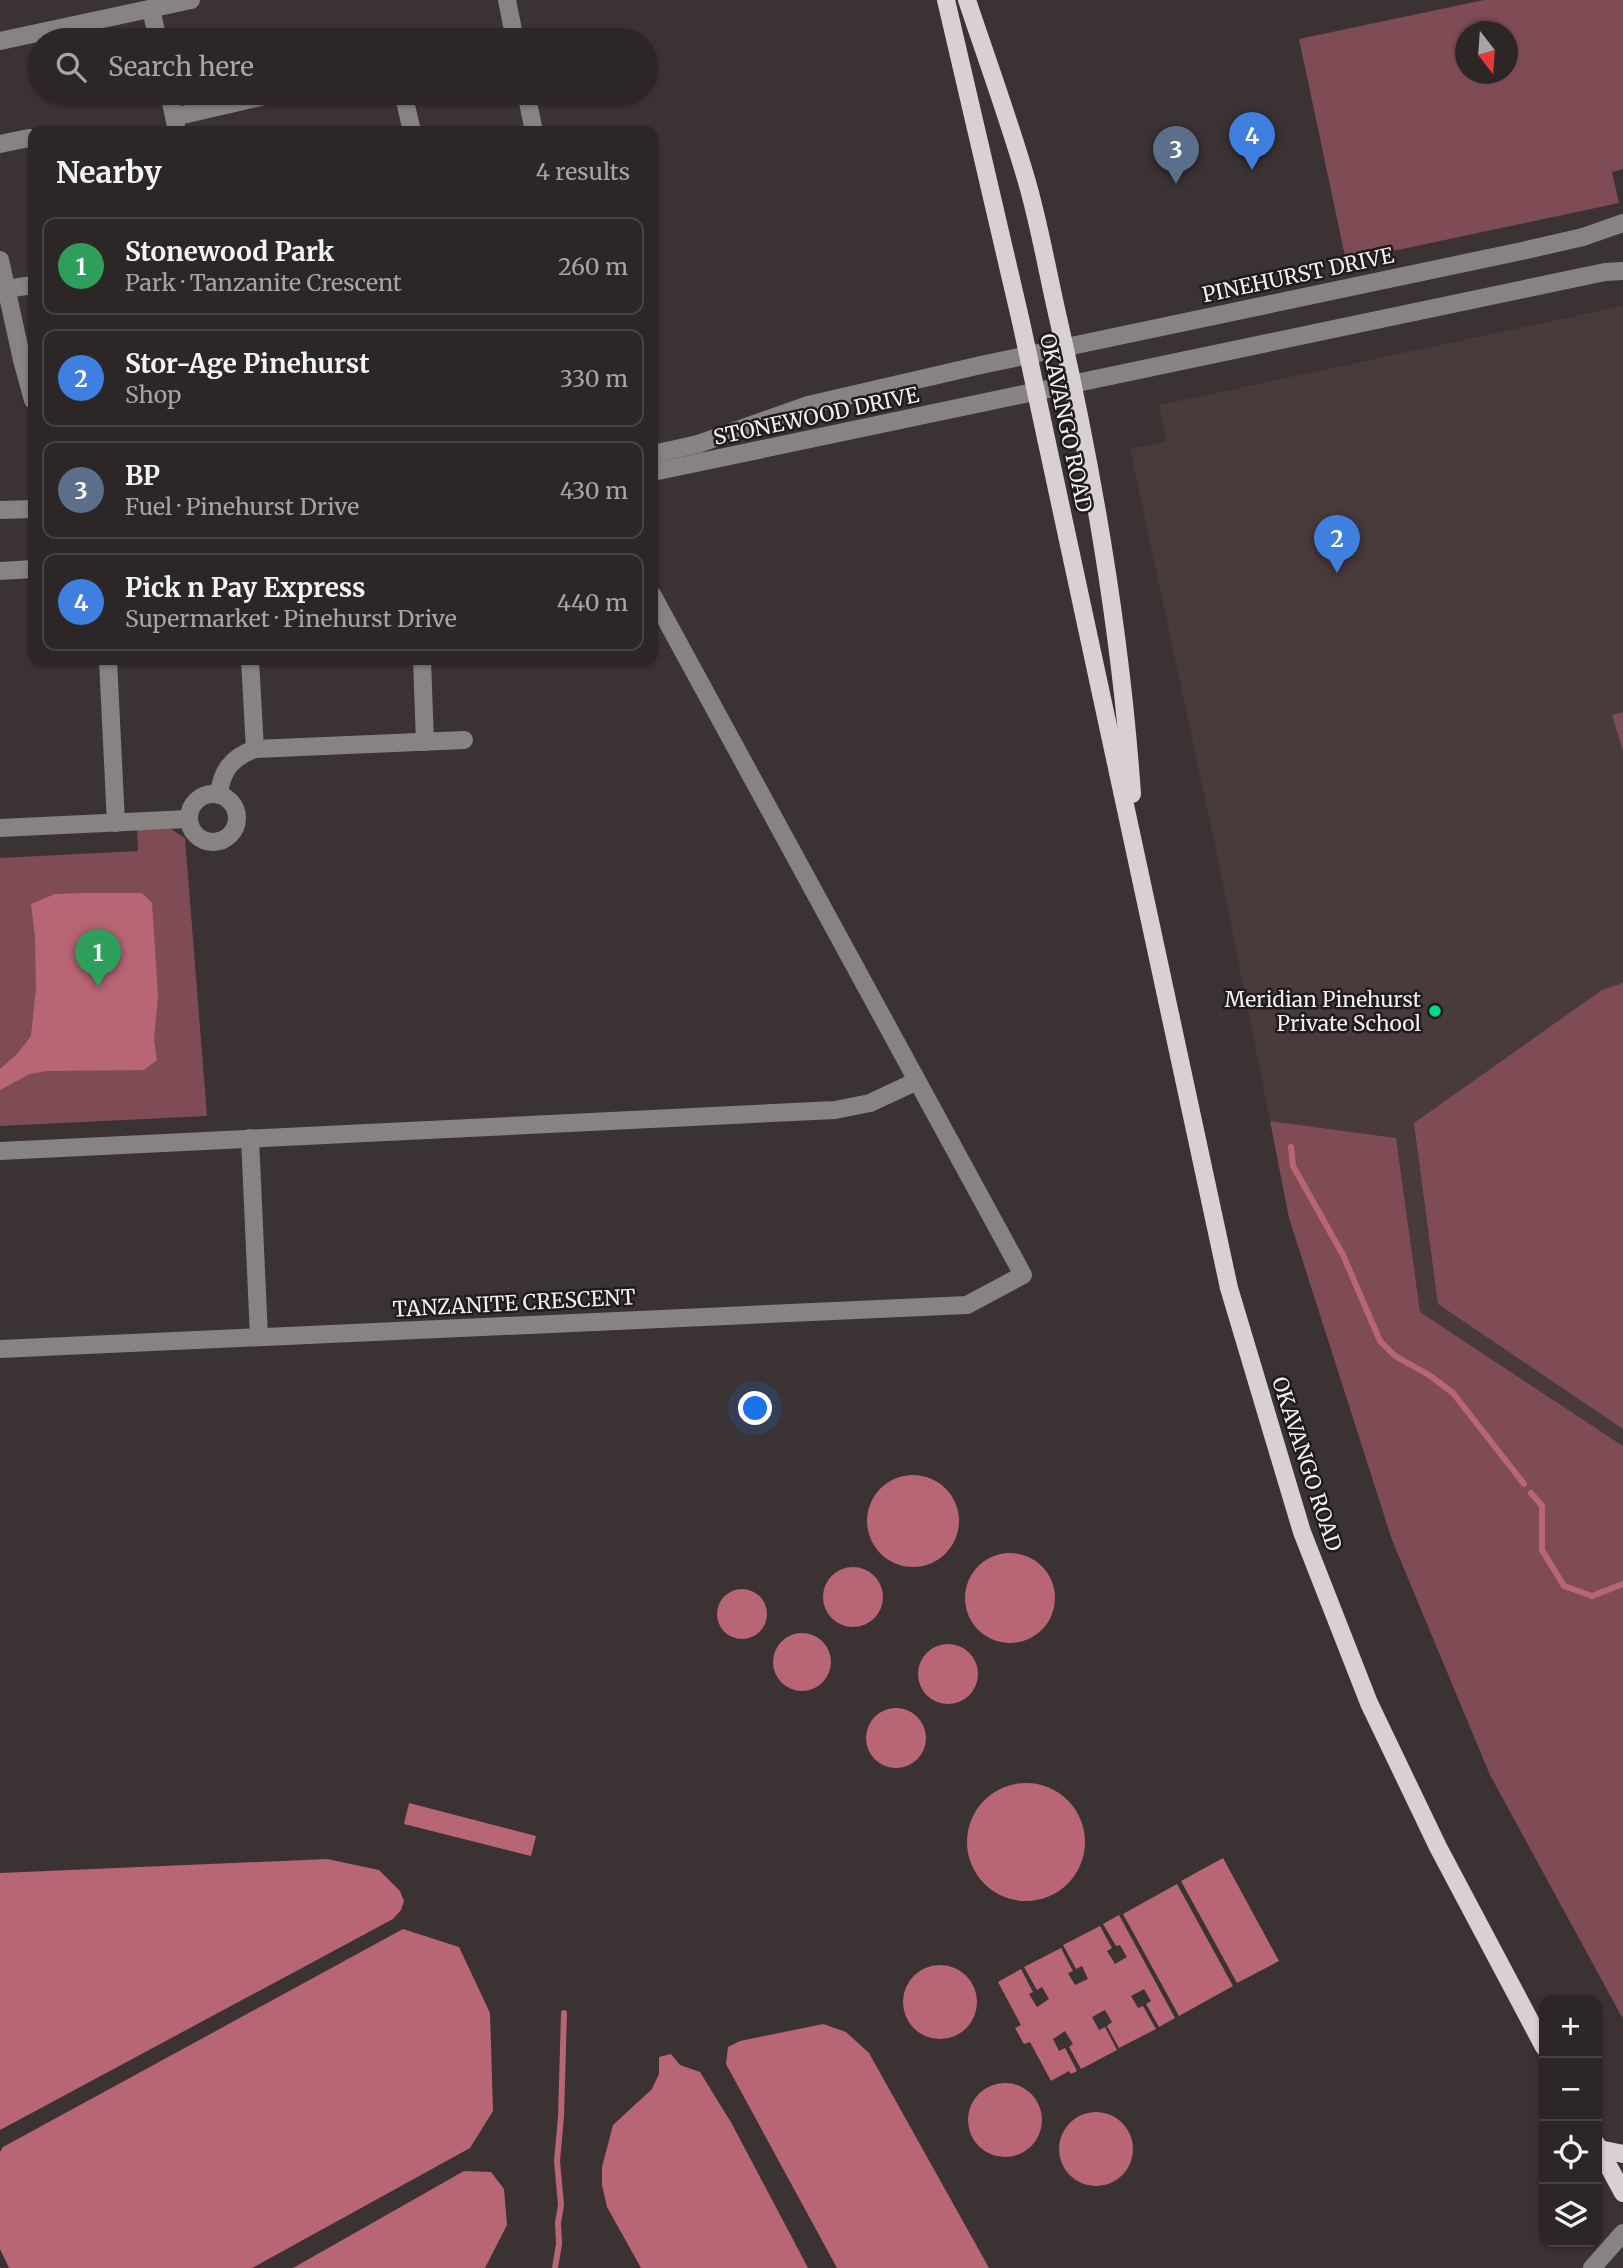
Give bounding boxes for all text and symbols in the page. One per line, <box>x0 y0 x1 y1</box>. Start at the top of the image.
north arrow <box>1455 21 1518 84</box>
search box <box>28 28 658 105</box>
icon: search <box>52 48 90 86</box>
text: Search here <box>108 50 254 83</box>
pin: 4 <box>1229 112 1275 170</box>
pin: 3 <box>1153 126 1199 184</box>
text: Nearby <box>56 153 162 191</box>
text: 4 results <box>536 157 630 186</box>
text: Stonewood Park <box>125 235 334 268</box>
street label: PINEHURST DRIVE <box>1200 241 1397 308</box>
text: 1 <box>76 252 86 281</box>
text: 260 m <box>558 252 628 281</box>
text: Park · Tanzanite Crescent <box>125 268 402 297</box>
street label: OKAVANGO ROAD <box>1034 331 1098 515</box>
text: Stor-Age Pinehurst <box>125 347 370 380</box>
text: 2 <box>74 364 88 393</box>
text: 330 m <box>560 364 628 393</box>
text: Shop <box>125 380 181 409</box>
street label: STONEWOOD DRIVE <box>711 381 922 451</box>
text: BP <box>125 459 160 492</box>
text: 3 <box>74 476 88 505</box>
text: 430 m <box>560 476 628 505</box>
text: Fuel · Pinehurst Drive <box>125 492 359 521</box>
pin: 2 <box>1314 515 1360 573</box>
text: Pick n Pay Express <box>125 571 366 604</box>
text: 4 <box>74 588 88 617</box>
text: 440 m <box>557 588 628 617</box>
text: Supermarket · Pinehurst Drive <box>125 604 457 633</box>
pin: 1 <box>75 929 121 987</box>
place label: Meridian Pinehurst Private School <box>1225 986 1422 1037</box>
marker: Meridian Pinehurst Private School <box>1427 1003 1443 1019</box>
street label: TANZANITE CRESCENT <box>392 1283 636 1323</box>
street label: OKAVANGO ROAD <box>1266 1373 1348 1555</box>
your location <box>738 1391 772 1425</box>
map controls <box>1539 1995 1602 2247</box>
button: + <box>1539 1995 1602 2058</box>
button: − <box>1539 2058 1602 2121</box>
button: locate <box>1539 2121 1602 2184</box>
button: layers <box>1539 2184 1602 2247</box>

